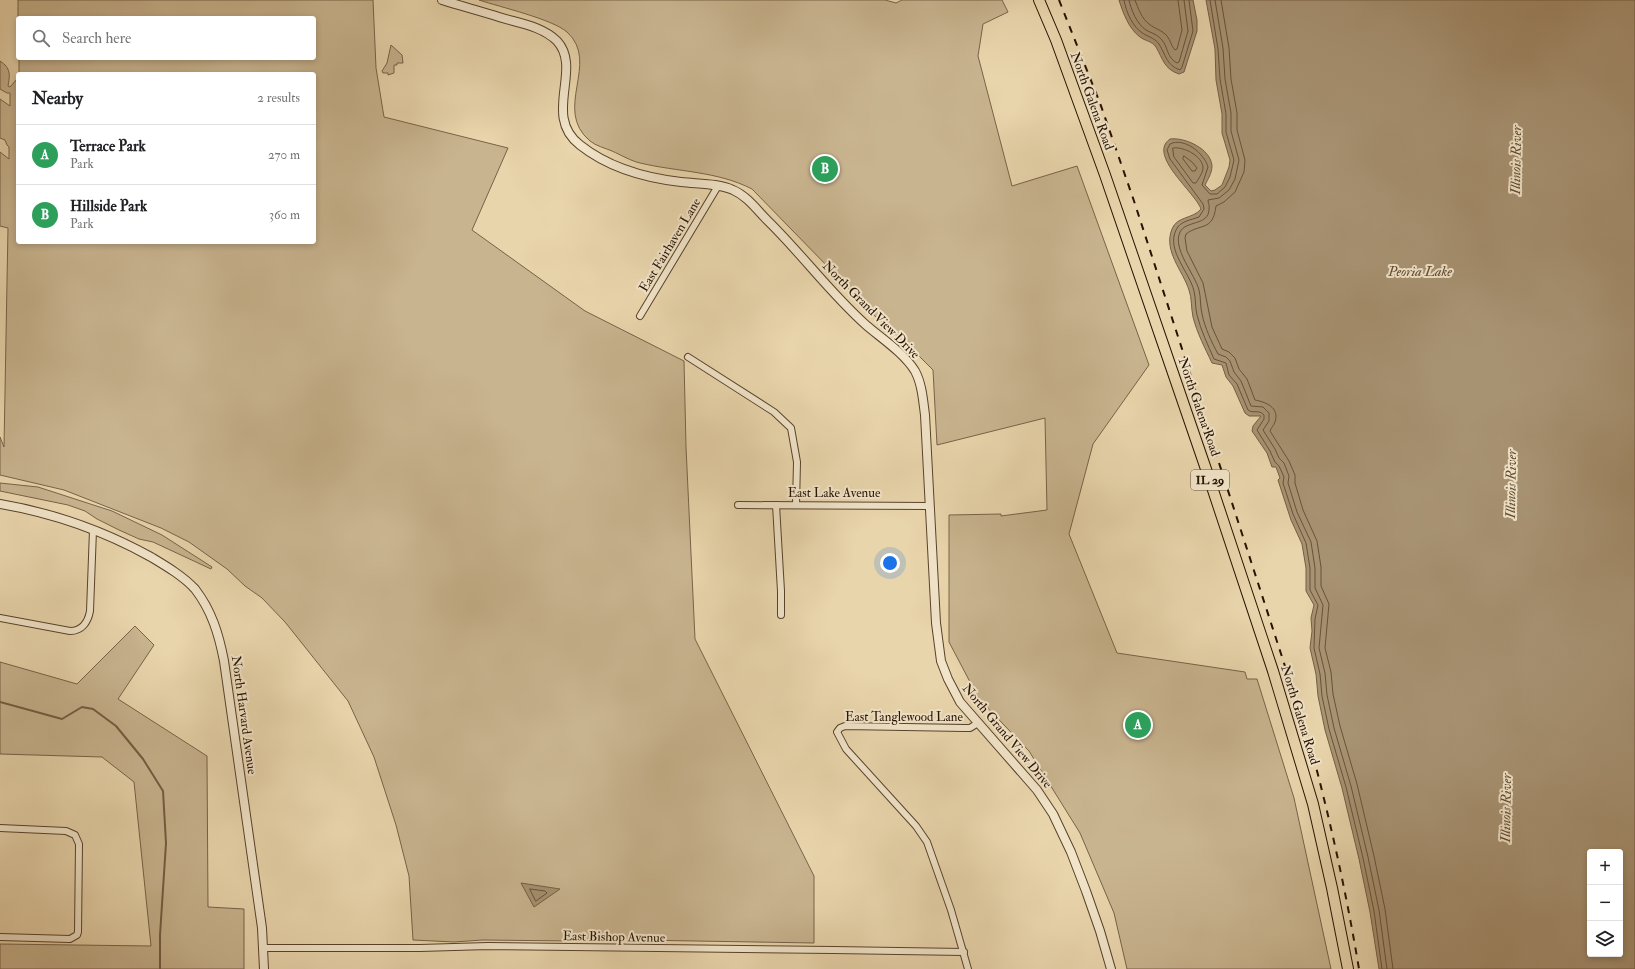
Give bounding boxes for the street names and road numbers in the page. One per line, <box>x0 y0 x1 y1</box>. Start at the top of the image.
street label: North Galena Road <box>1067 50 1117 153</box>
street label: East Fairhaven Lane <box>636 195 705 295</box>
street label: North Grand View Drive <box>819 258 924 363</box>
street label: North Galena Road <box>1175 356 1224 459</box>
road number: IL 29 <box>1191 470 1229 490</box>
street label: East Lake Avenue <box>788 485 881 501</box>
street label: North Harvard Avenue <box>228 655 260 776</box>
street label: North Galena Road <box>1277 663 1323 767</box>
street label: North Grand View Drive <box>959 680 1056 792</box>
street label: East Tanglewood Lane <box>845 709 964 725</box>
street label: East Bishop Avenue <box>563 928 666 947</box>

